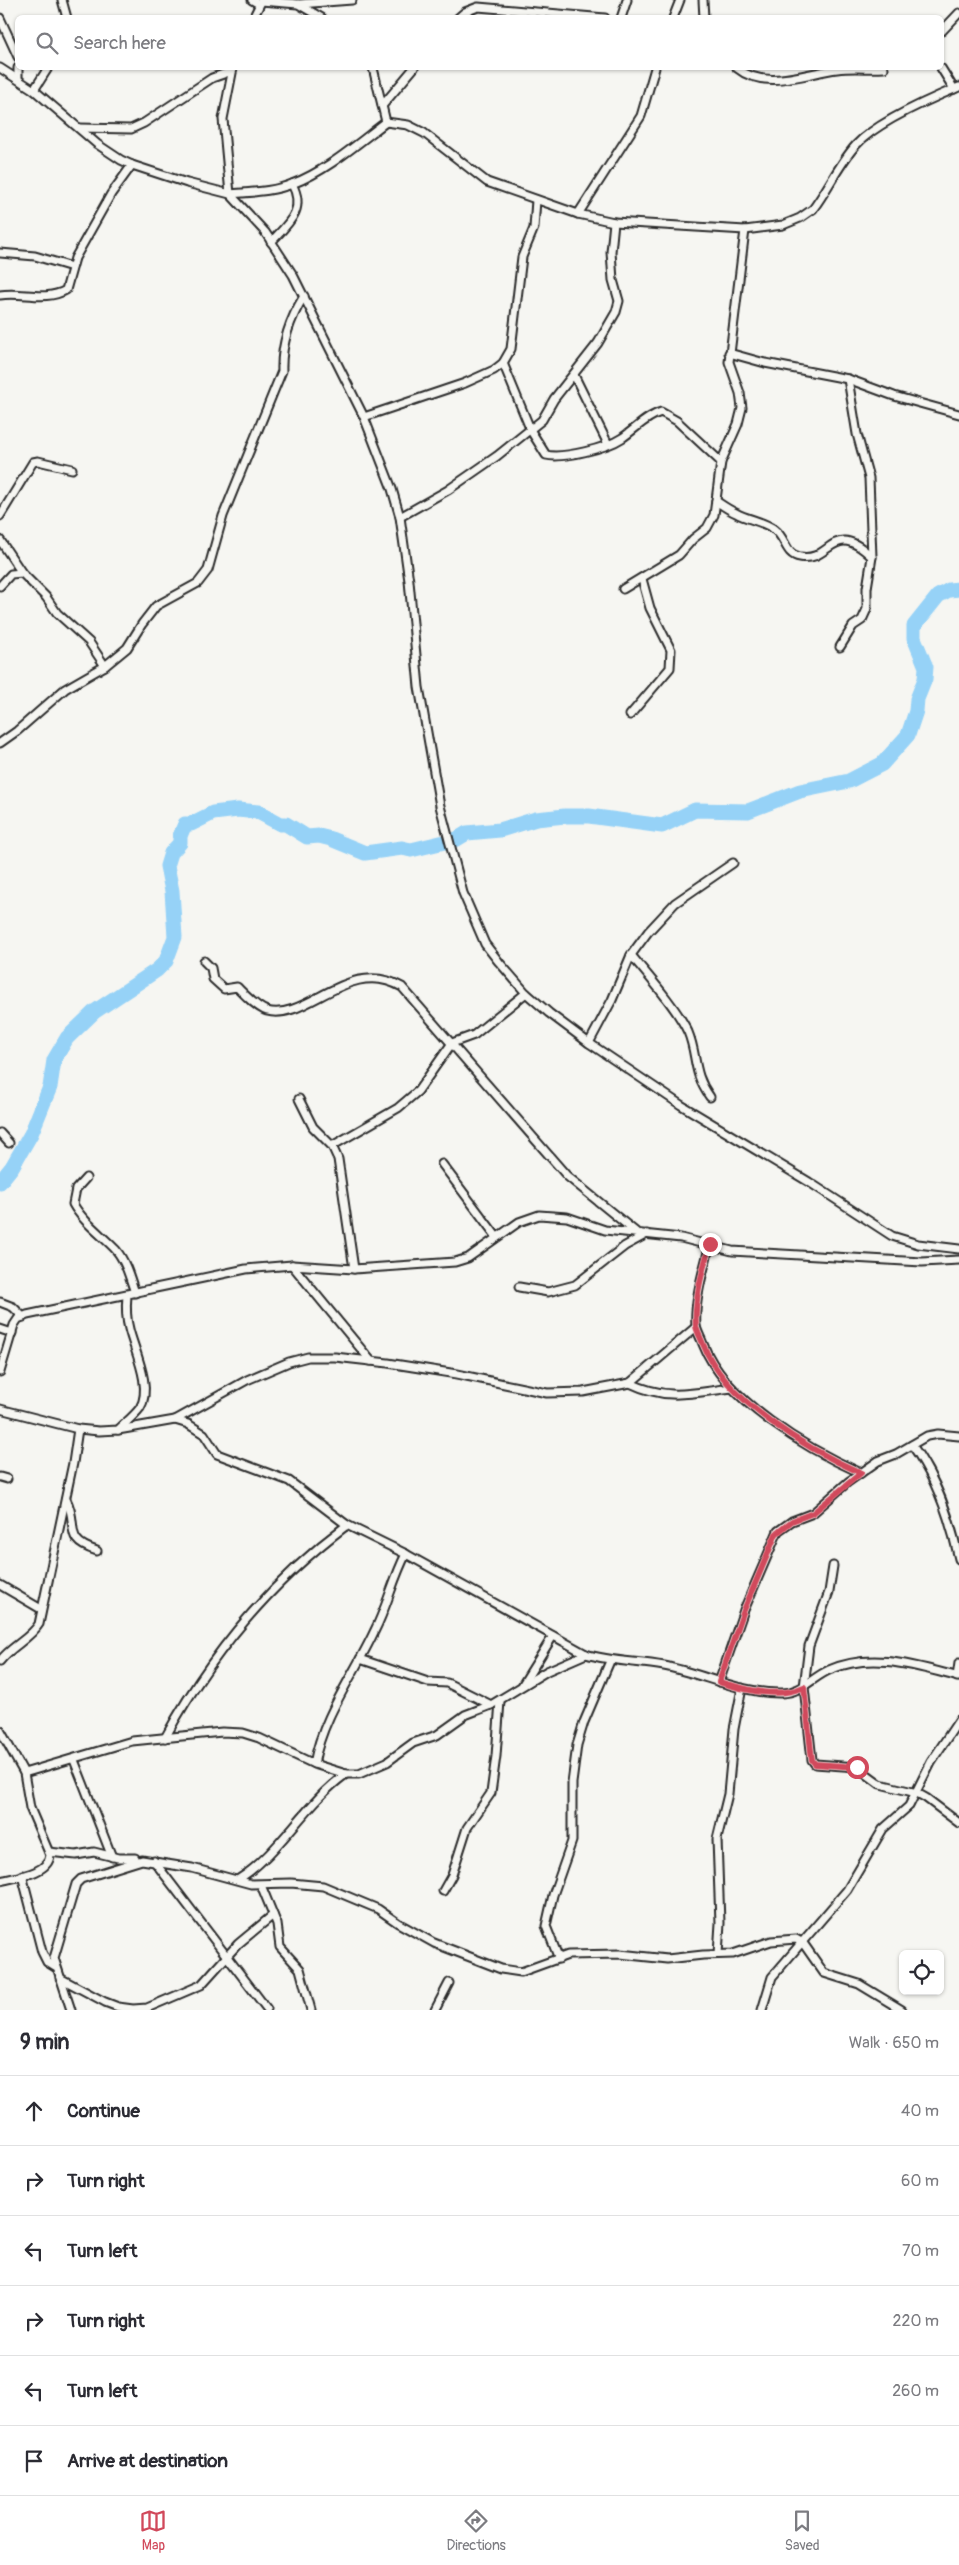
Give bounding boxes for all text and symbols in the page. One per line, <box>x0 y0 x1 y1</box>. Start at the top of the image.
search box <box>15 15 944 70</box>
icon: search <box>33 29 61 57</box>
text: Search here <box>73 31 166 55</box>
route end <box>699 1233 722 1256</box>
route start <box>846 1756 869 1779</box>
map controls <box>899 1950 944 1995</box>
button: locate <box>899 1950 944 1995</box>
text: 9 min <box>20 2029 69 2056</box>
text: Walk · 650 m <box>849 2033 939 2053</box>
icon: ahead <box>20 2097 48 2125</box>
text: Continue <box>67 2099 140 2123</box>
text: 40 m <box>901 2101 939 2121</box>
icon: right <box>20 2167 48 2195</box>
text: Turn right <box>67 2169 145 2193</box>
text: 60 m <box>901 2171 939 2191</box>
icon: left <box>20 2237 48 2265</box>
text: Turn left <box>67 2239 137 2263</box>
text: 70 m <box>902 2241 939 2261</box>
icon: right <box>20 2307 48 2335</box>
text: Turn right <box>67 2309 145 2333</box>
text: 220 m <box>893 2311 939 2331</box>
icon: left <box>20 2377 48 2405</box>
text: Turn left <box>67 2379 137 2403</box>
text: 260 m <box>892 2381 939 2401</box>
icon: arrive <box>20 2447 48 2475</box>
text: Arrive at destination <box>67 2449 228 2473</box>
tab: Map <box>139 2507 167 2554</box>
tab: Directions <box>446 2507 506 2554</box>
tab: Saved <box>785 2507 820 2554</box>

